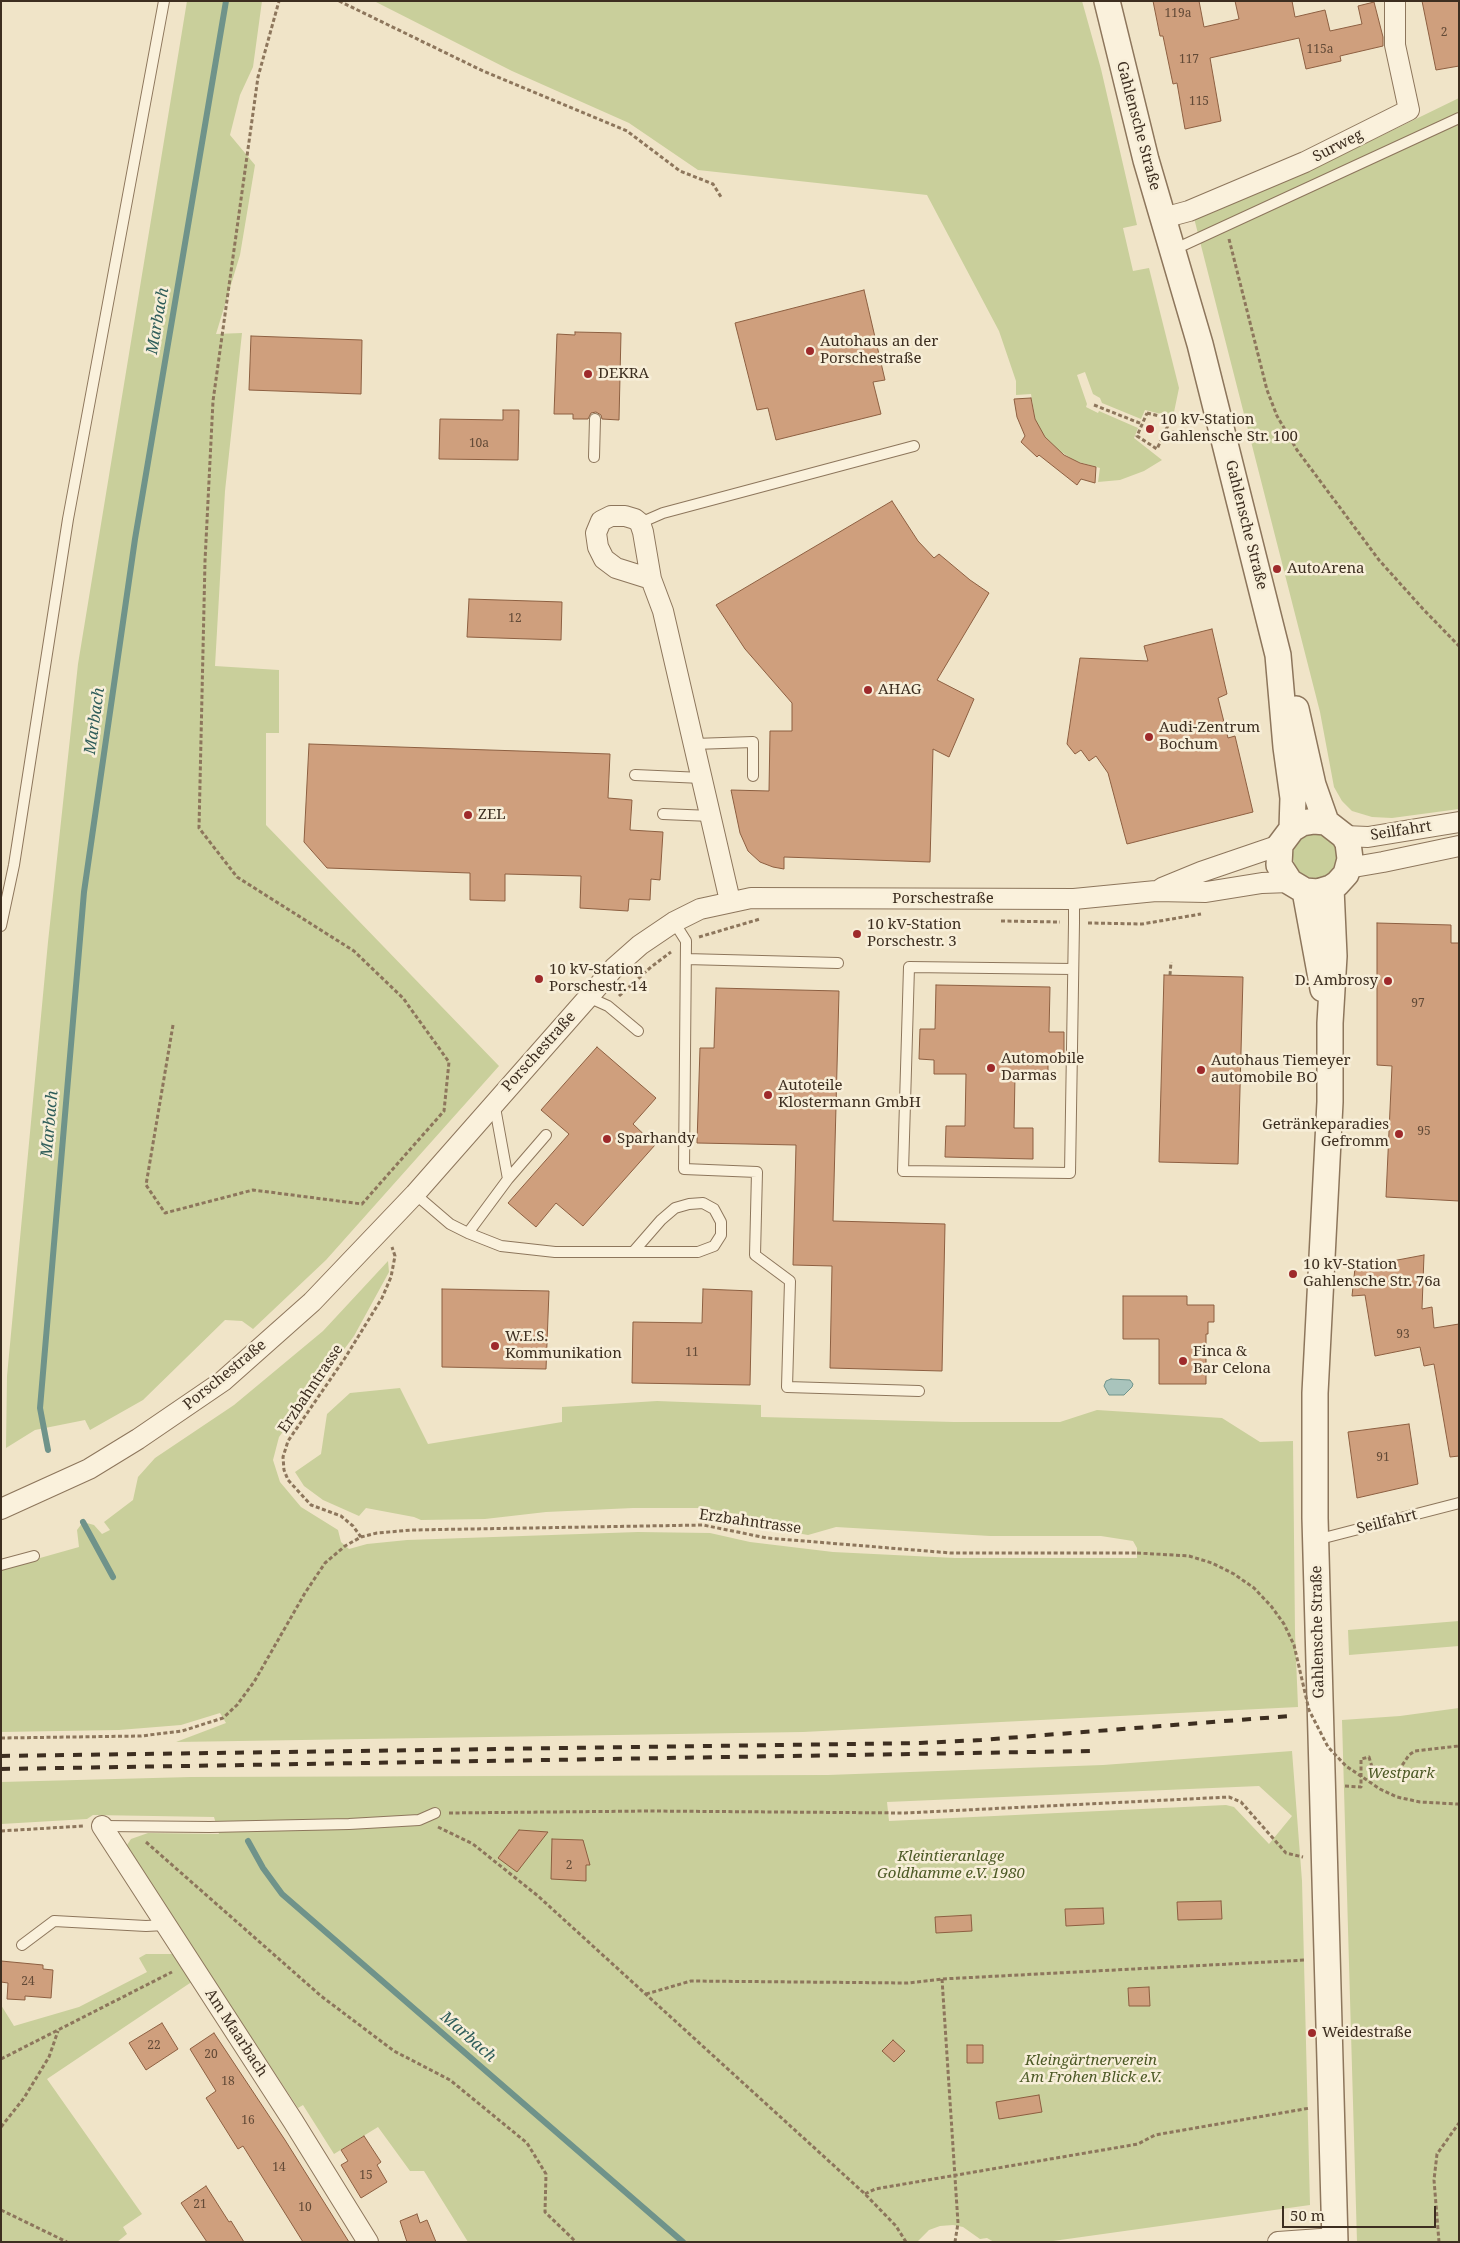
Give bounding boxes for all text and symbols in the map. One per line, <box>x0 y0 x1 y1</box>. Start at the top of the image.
house number: 119a <box>1165 7 1191 21</box>
house number: 2 <box>1441 26 1447 40</box>
house number: 115a <box>1307 43 1333 57</box>
house number: 117 <box>1179 53 1199 67</box>
street label: Gahlensche Straße <box>1112 59 1164 193</box>
house number: 115 <box>1189 95 1209 109</box>
street label: Surweg <box>1310 126 1366 166</box>
water label: Marbach <box>143 286 173 356</box>
place label: Autohaus an der Porschestraße <box>820 333 938 368</box>
marker: Autohaus an der Porschestraße <box>804 345 816 357</box>
place label: DEKRA <box>598 365 649 383</box>
marker: DEKRA <box>582 368 594 380</box>
place label: 10 kV-Station Gahlensche Str. 100 <box>1160 411 1298 446</box>
marker: 10 kV-Station Gahlensche Str. 100 <box>1144 423 1156 435</box>
house number: 10a <box>469 437 489 451</box>
street label: Gahlensche Straße <box>1221 458 1271 592</box>
place label: AutoArena <box>1287 560 1365 578</box>
marker: AutoArena <box>1271 563 1283 575</box>
house number: 12 <box>508 612 522 626</box>
place label: AHAG <box>878 681 921 699</box>
marker: AHAG <box>862 684 874 696</box>
water label: Marbach <box>81 686 109 756</box>
place label: Audi-Zentrum Bochum <box>1159 719 1260 754</box>
marker: Audi-Zentrum Bochum <box>1143 731 1155 743</box>
place label: ZEL <box>478 806 506 824</box>
marker: ZEL <box>462 809 474 821</box>
street label: Seilfahrt <box>1369 817 1433 845</box>
street label: Porschestraße <box>892 890 994 908</box>
place label: 10 kV-Station Porschestr. 3 <box>867 916 962 951</box>
marker: 10 kV-Station Porschestr. 3 <box>851 928 863 940</box>
place label: 10 kV-Station Porschestr. 14 <box>549 961 647 996</box>
place label: D. Ambrosy <box>1295 972 1378 990</box>
marker: 10 kV-Station Porschestr. 14 <box>533 973 545 985</box>
marker: D. Ambrosy <box>1382 975 1394 987</box>
house number: 97 <box>1411 997 1425 1011</box>
street label: Porschestraße <box>498 1008 580 1096</box>
place label: Automobile Darmas <box>1001 1050 1084 1085</box>
place label: Autohaus Tiemeyer automobile BO <box>1211 1052 1351 1087</box>
marker: Automobile Darmas <box>985 1062 997 1074</box>
marker: Autohaus Tiemeyer automobile BO <box>1195 1064 1207 1076</box>
place label: Autoteile Klostermann GmbH <box>778 1077 921 1112</box>
marker: Autoteile Klostermann GmbH <box>762 1089 774 1101</box>
water label: Marbach <box>37 1090 63 1158</box>
place label: Getränkeparadies Gefromm <box>1262 1116 1389 1151</box>
house number: 95 <box>1417 1125 1431 1139</box>
marker: Getränkeparadies Gefromm <box>1393 1128 1405 1140</box>
place label: Sparhandy <box>617 1130 695 1148</box>
marker: Sparhandy <box>601 1133 613 1145</box>
place label: 10 kV-Station Gahlensche Str. 76a <box>1303 1256 1441 1291</box>
marker: 10 kV-Station Gahlensche Str. 76a <box>1287 1268 1299 1280</box>
place label: W.E.S. Kommunikation <box>505 1328 622 1363</box>
house number: 93 <box>1396 1328 1410 1342</box>
street label: Porschestraße <box>180 1336 270 1414</box>
marker: W.E.S. Kommunikation <box>489 1340 501 1352</box>
street label: Erzbahntrasse <box>275 1341 347 1437</box>
place label: Finca & Bar Celona <box>1193 1343 1271 1378</box>
house number: 11 <box>685 1346 699 1360</box>
marker: Finca & Bar Celona <box>1177 1355 1189 1367</box>
house number: 91 <box>1376 1451 1390 1465</box>
street label: Erzbahntrasse <box>698 1506 802 1538</box>
street label: Seilfahrt <box>1355 1506 1419 1538</box>
street label: Gahlensche Straße <box>1308 1565 1328 1699</box>
park label: Westpark <box>1367 1765 1435 1783</box>
park label: Kleintieranlage Goldhamme e.V. 1980 <box>877 1848 1025 1883</box>
house number: 2 <box>566 1859 572 1873</box>
house number: 24 <box>21 1975 35 1989</box>
street label: Am Maarbach <box>201 1986 271 2080</box>
water label: Marbach <box>436 2008 500 2066</box>
place label: Weidestraße <box>1322 2024 1412 2042</box>
marker: Weidestraße <box>1306 2027 1318 2039</box>
house number: 22 <box>147 2039 161 2053</box>
house number: 20 <box>204 2048 218 2062</box>
park label: Kleingärtnerverein Am Frohen Blick e.V. <box>1020 2052 1162 2087</box>
house number: 18 <box>221 2075 235 2089</box>
house number: 16 <box>241 2114 255 2128</box>
house number: 14 <box>272 2161 286 2175</box>
house number: 15 <box>359 2169 373 2183</box>
scale bar <box>1285 2196 1439 2228</box>
house number: 21 <box>193 2198 207 2212</box>
house number: 10 <box>298 2201 312 2215</box>
text: 50 m <box>1290 2205 1325 2225</box>

